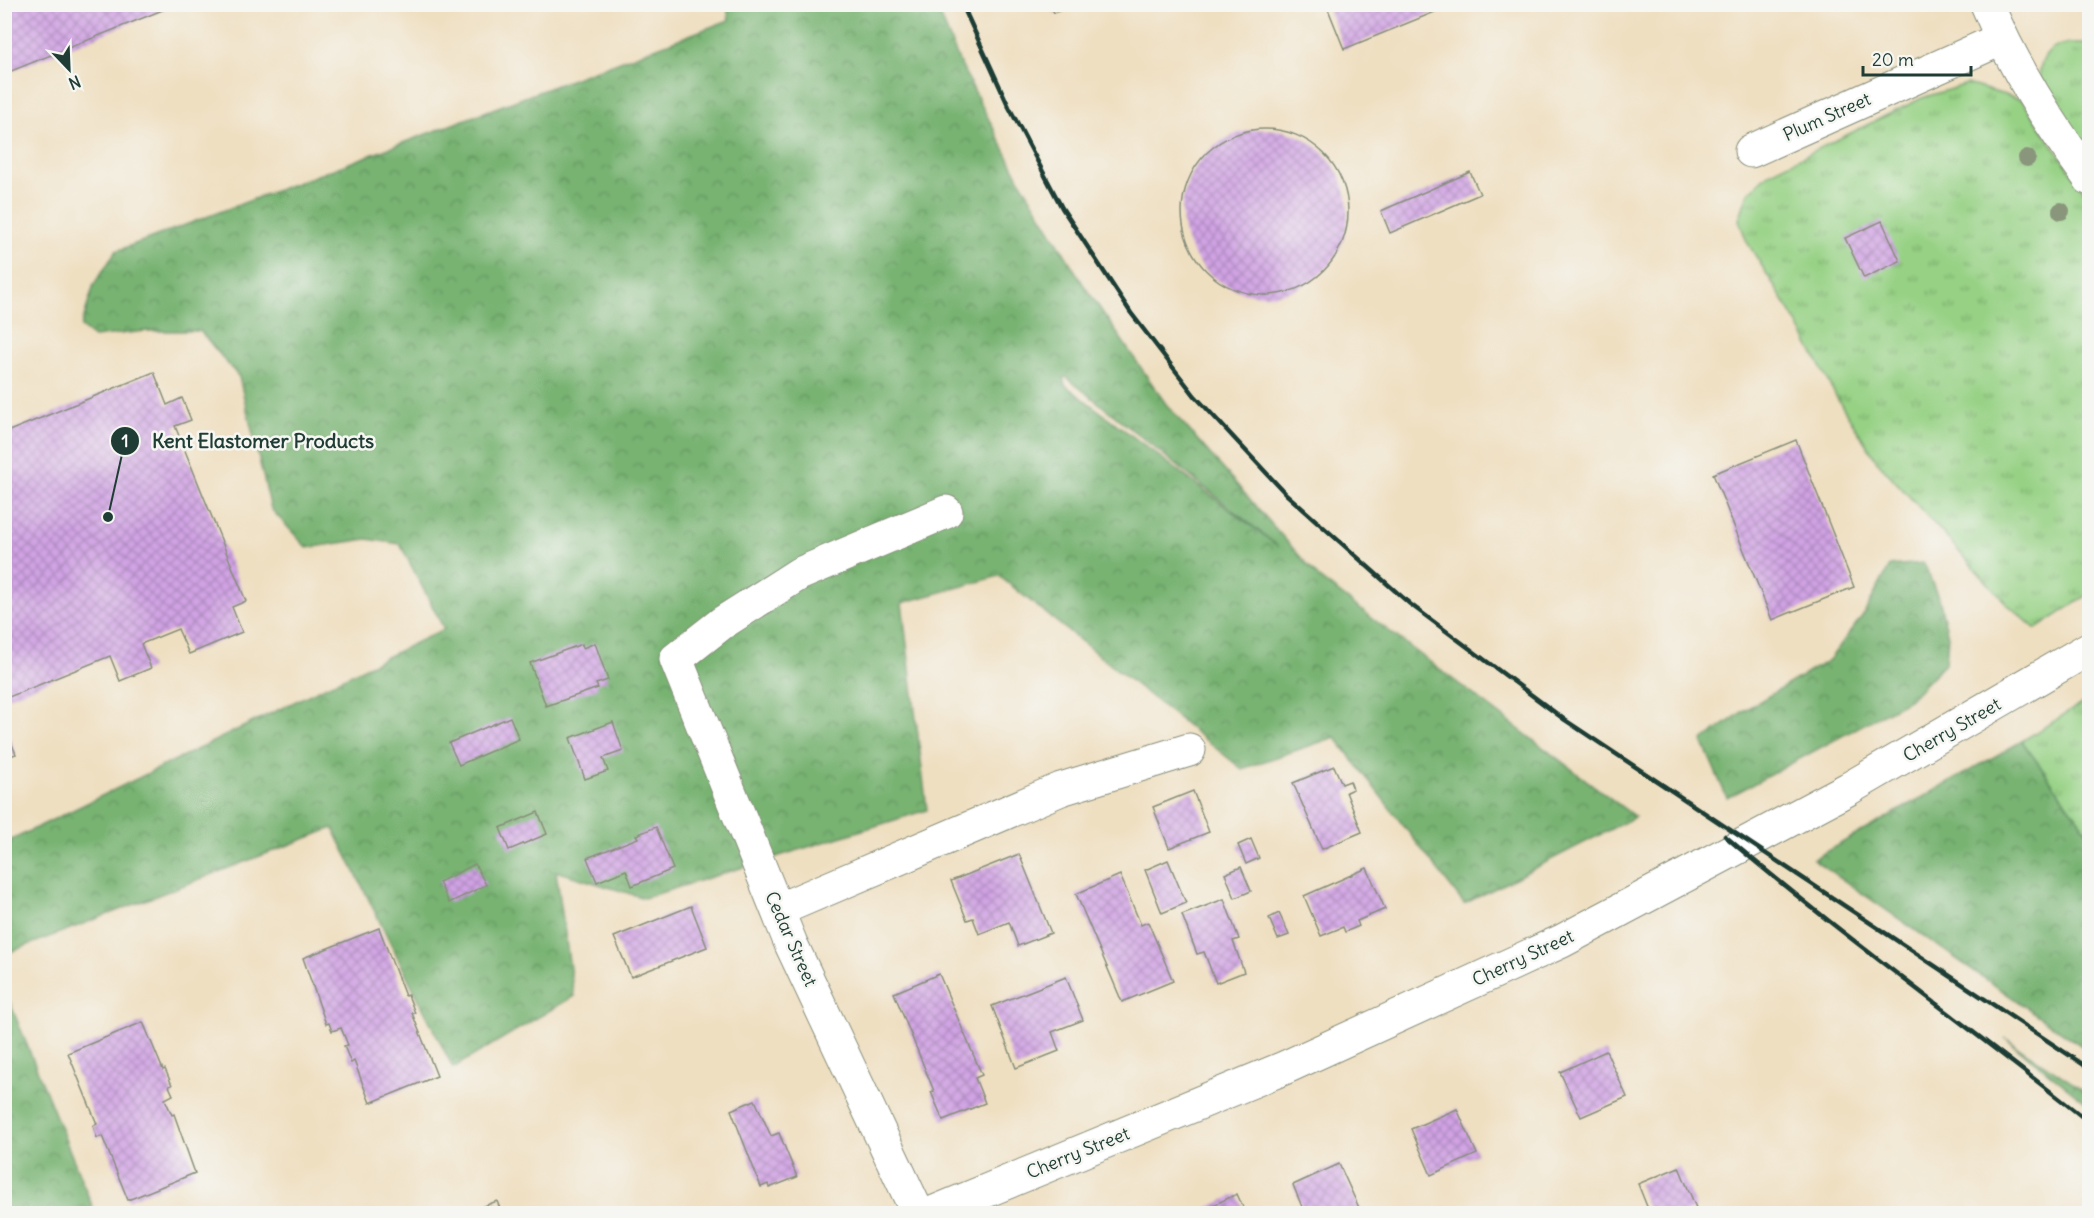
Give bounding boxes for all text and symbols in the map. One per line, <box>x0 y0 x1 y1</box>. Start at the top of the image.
north arrow <box>39 39 99 99</box>
scale bar <box>1863 39 1971 77</box>
text: 20 m <box>1872 48 1914 71</box>
text: N <box>66 71 84 94</box>
street label: Plum Street <box>1779 87 1874 146</box>
callout: Kent Elastomer Products <box>110 422 386 460</box>
text: Kent Elastomer Products <box>152 428 374 453</box>
text: 1 <box>121 429 129 452</box>
street label: Cherry Street <box>1899 692 2005 767</box>
street label: Cedar Street <box>760 888 823 990</box>
street label: Cherry Street <box>1468 924 1577 991</box>
street label: Cherry Street <box>1023 1121 1133 1184</box>

